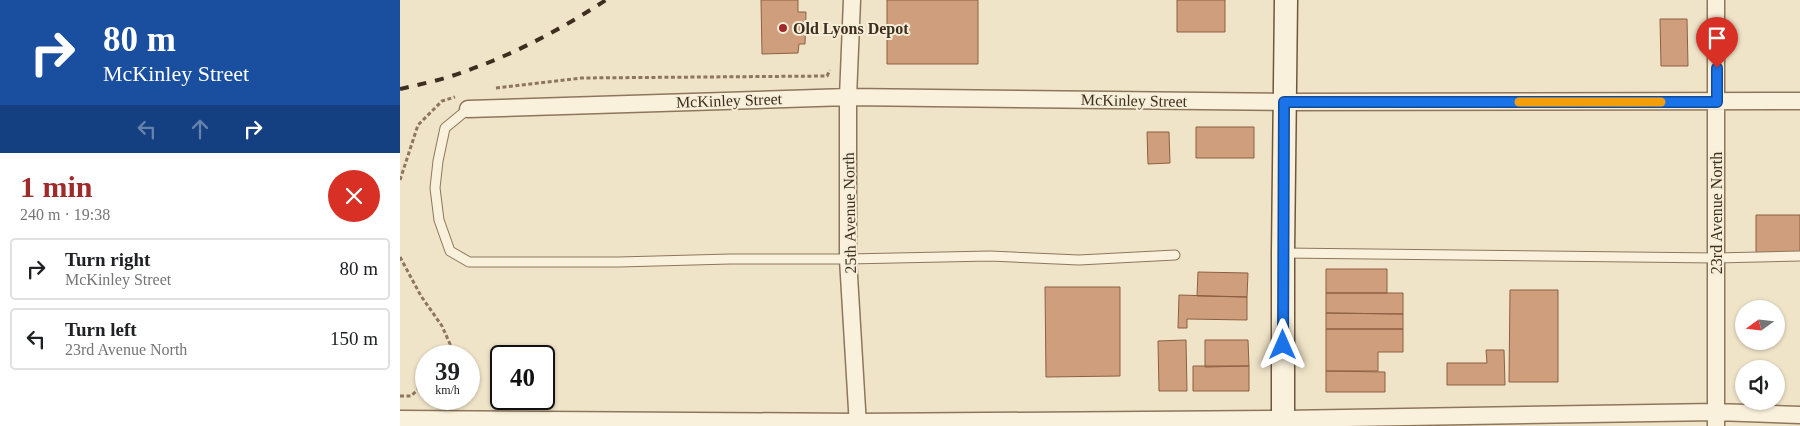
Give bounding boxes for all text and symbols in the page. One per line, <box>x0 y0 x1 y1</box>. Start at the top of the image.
pin <box>1696 17 1738 68</box>
icon: right <box>20 20 85 85</box>
text: 80 m <box>103 20 176 59</box>
place label: Old Lyons Depot <box>793 20 909 38</box>
marker: Old Lyons Depot <box>777 22 789 34</box>
icon: arrive <box>1703 24 1731 52</box>
text: McKinley Street <box>103 61 249 86</box>
street label: McKinley Street <box>676 90 783 112</box>
street label: McKinley Street <box>1081 91 1188 111</box>
icon: left <box>133 115 161 143</box>
icon: ahead <box>186 115 214 143</box>
icon: right <box>239 115 267 143</box>
street label: 25th Avenue North <box>840 152 859 274</box>
street label: 23rd Avenue North <box>1708 152 1725 274</box>
text: 1 min <box>20 170 93 203</box>
button: close <box>328 170 380 222</box>
text: 240 m · 19:38 <box>20 206 110 223</box>
text: Turn right <box>65 249 150 270</box>
icon: right <box>22 255 50 283</box>
text: 80 m <box>339 258 378 279</box>
text: McKinley Street <box>65 271 171 288</box>
north arrow <box>1735 300 1785 350</box>
map controls <box>1735 300 1785 410</box>
position arrow <box>1256 318 1308 370</box>
text: Turn left <box>65 319 137 340</box>
icon: left <box>22 325 50 353</box>
text: 150 m <box>330 328 378 349</box>
text: 23rd Avenue North <box>65 341 187 358</box>
speed limit sign: 40 <box>490 345 555 410</box>
text: 39 <box>435 358 460 385</box>
button: sound <box>1735 360 1785 410</box>
text: km/h <box>435 383 460 397</box>

